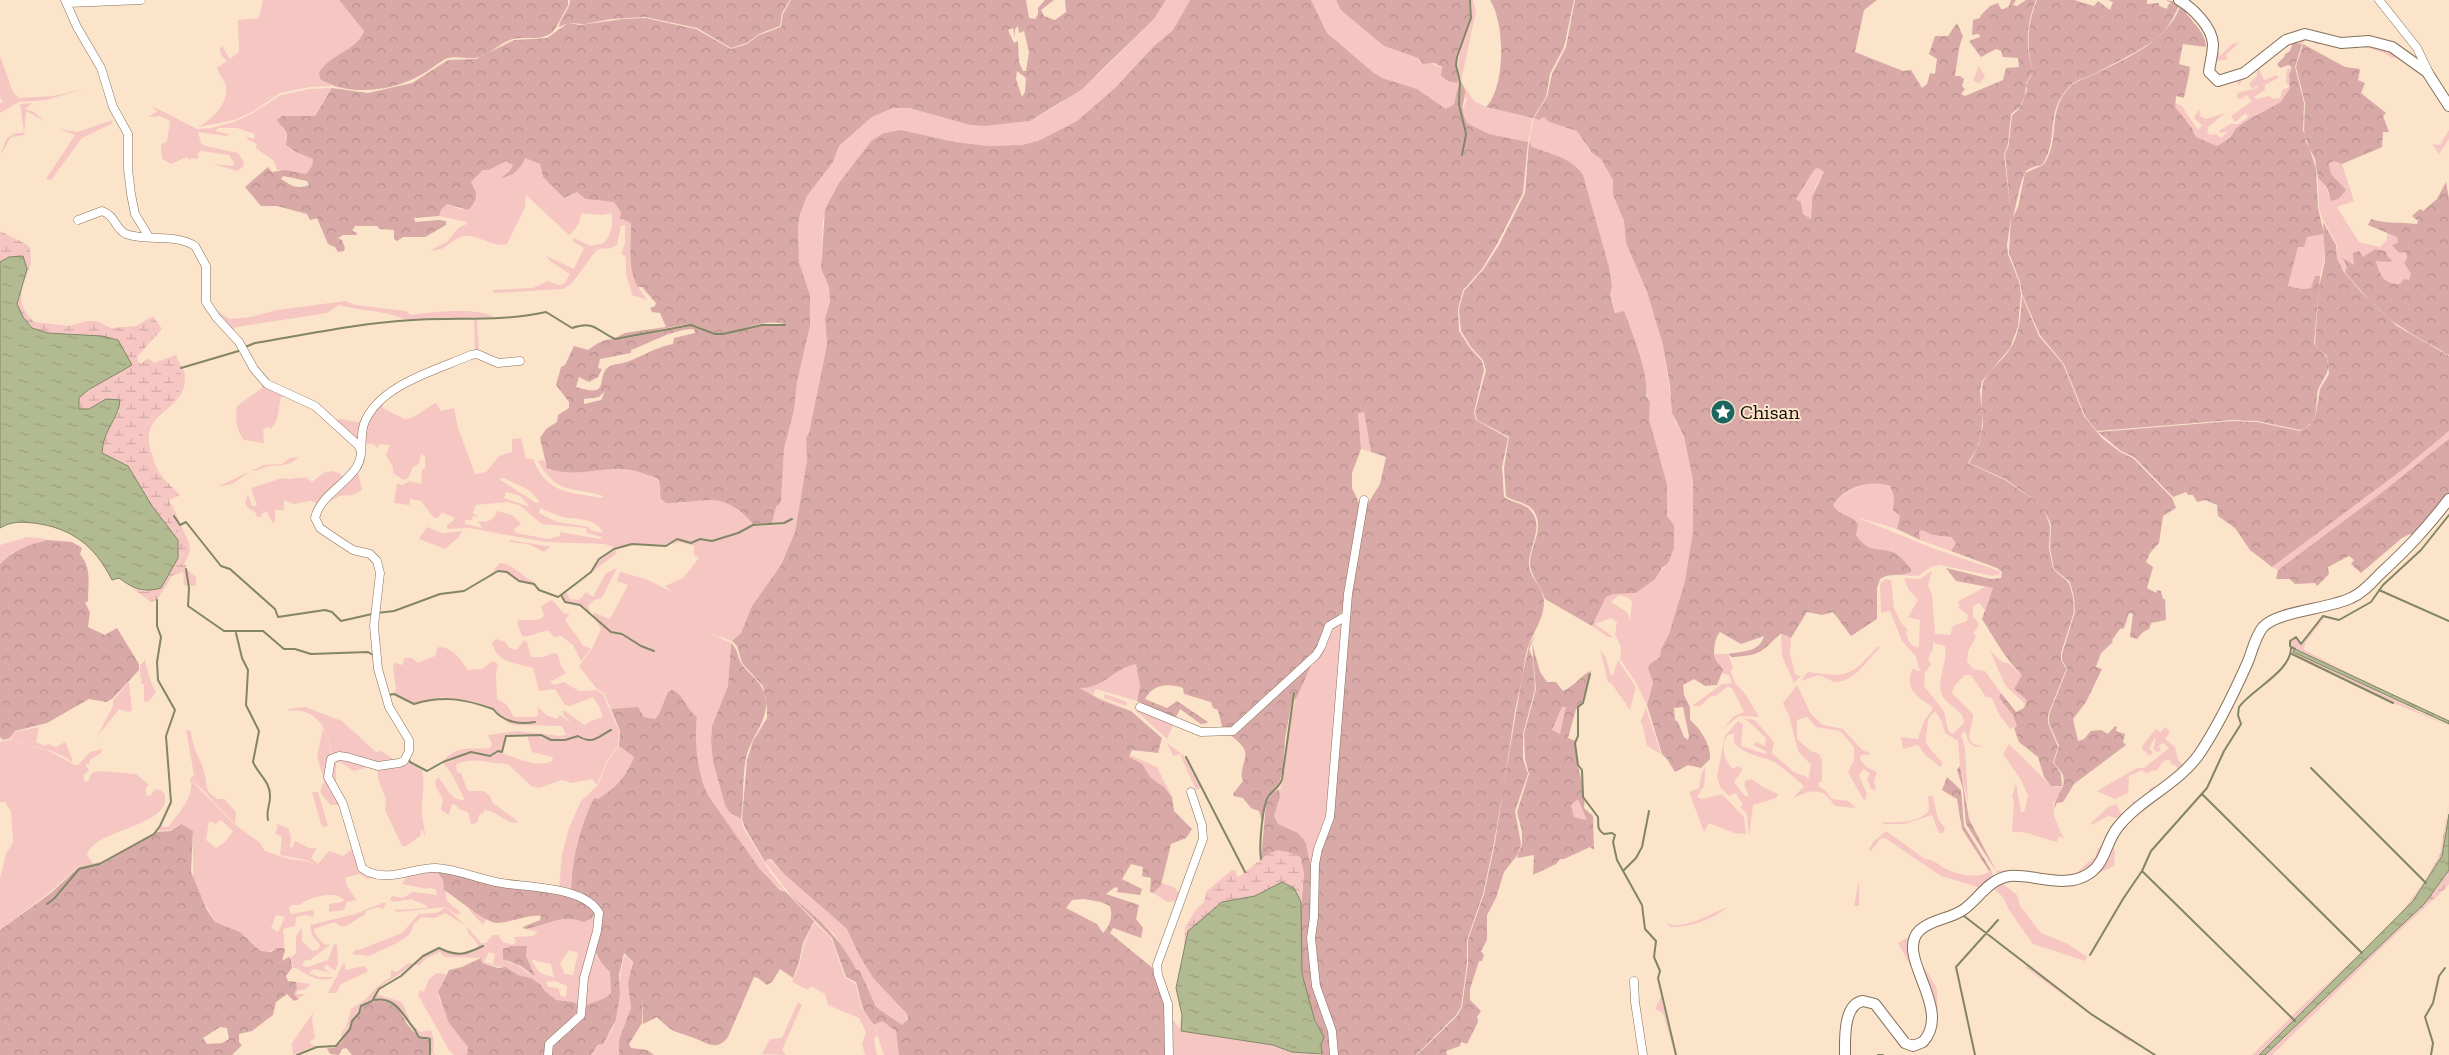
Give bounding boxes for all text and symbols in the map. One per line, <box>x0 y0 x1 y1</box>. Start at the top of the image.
place icon: Chisan <box>1710 399 1736 425</box>
place label: Chisan <box>1740 400 1800 424</box>

